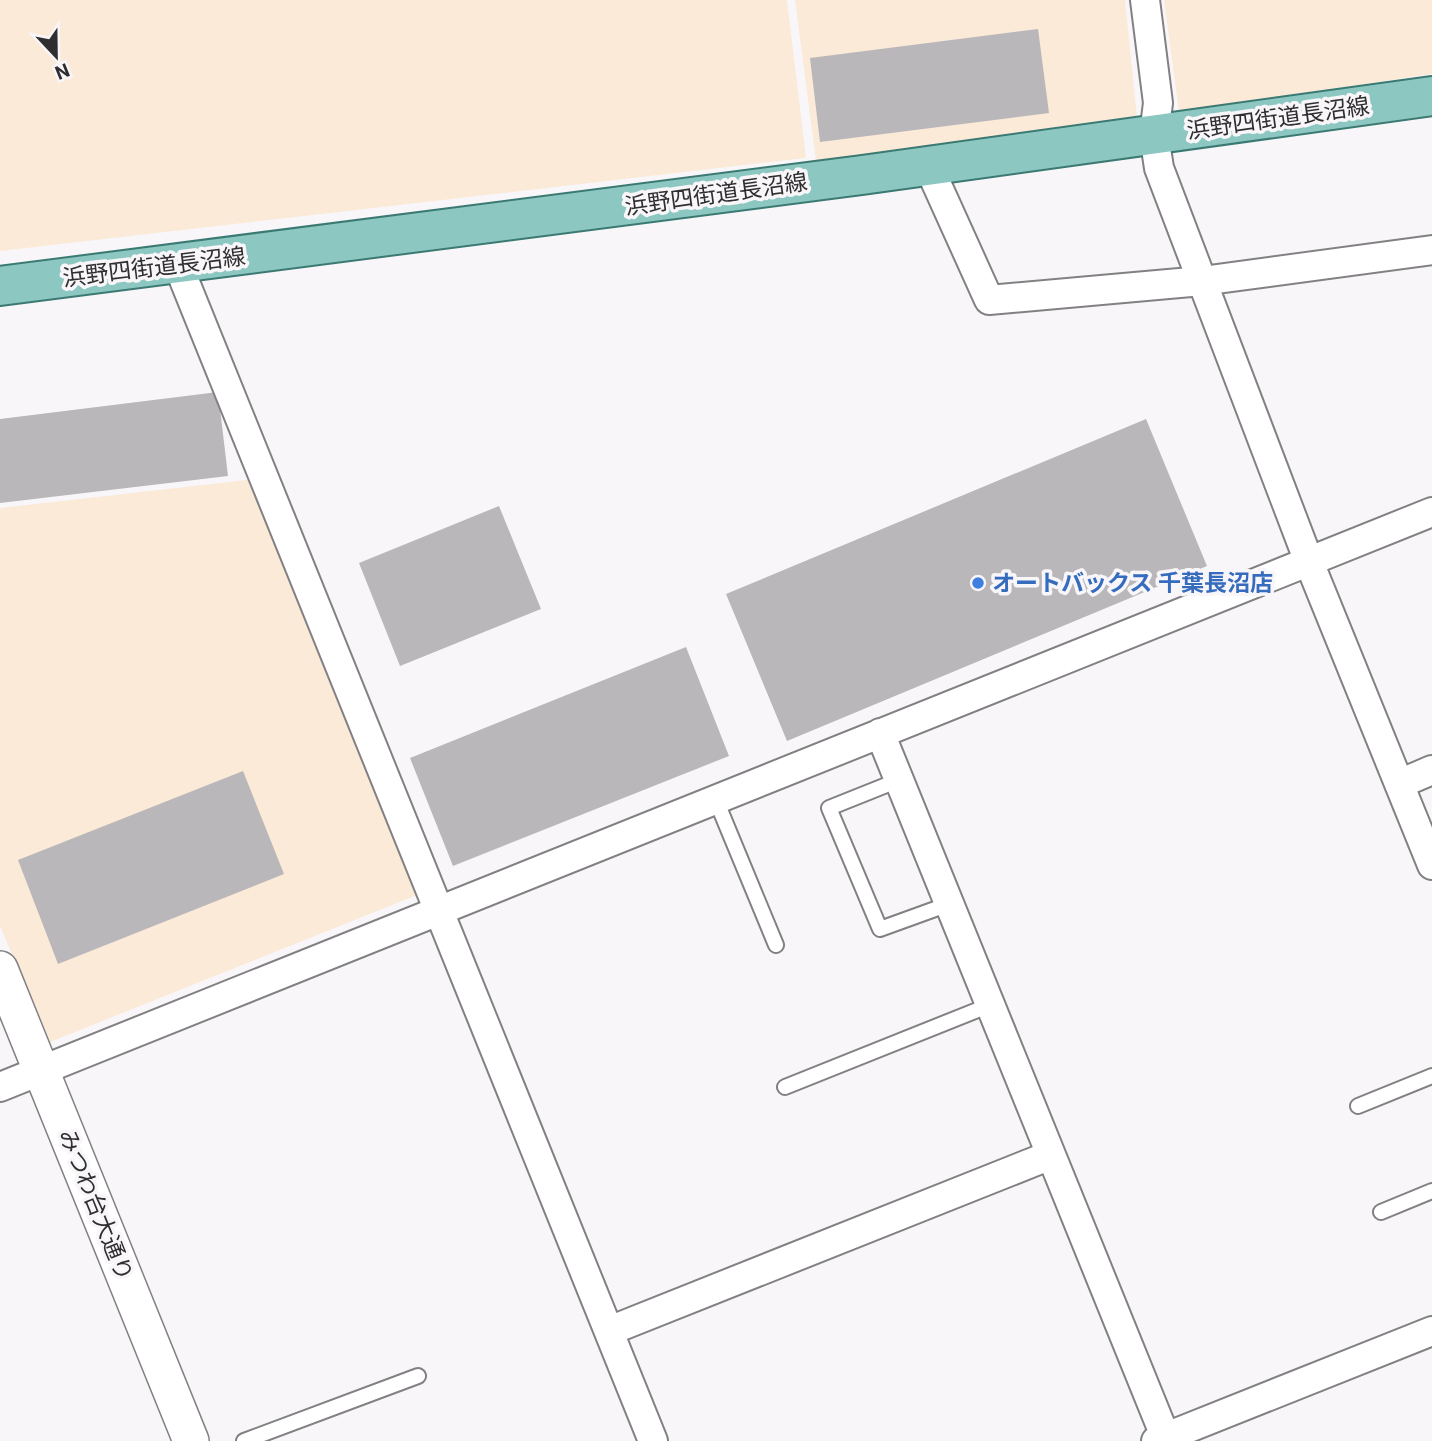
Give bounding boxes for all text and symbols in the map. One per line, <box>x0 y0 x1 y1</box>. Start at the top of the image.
north arrow <box>21 21 91 91</box>
text: N <box>52 58 73 84</box>
street label: 浜野四街道長沼線 <box>1185 92 1371 145</box>
street label: 浜野四街道長沼線 <box>623 168 809 221</box>
street label: 浜野四街道長沼線 <box>61 243 247 292</box>
place label: オートバックス 千葉長沼店 <box>992 570 1273 597</box>
marker: オートバックス 千葉長沼店 <box>970 575 986 591</box>
street label: みつわ台大通り <box>53 1125 138 1285</box>

